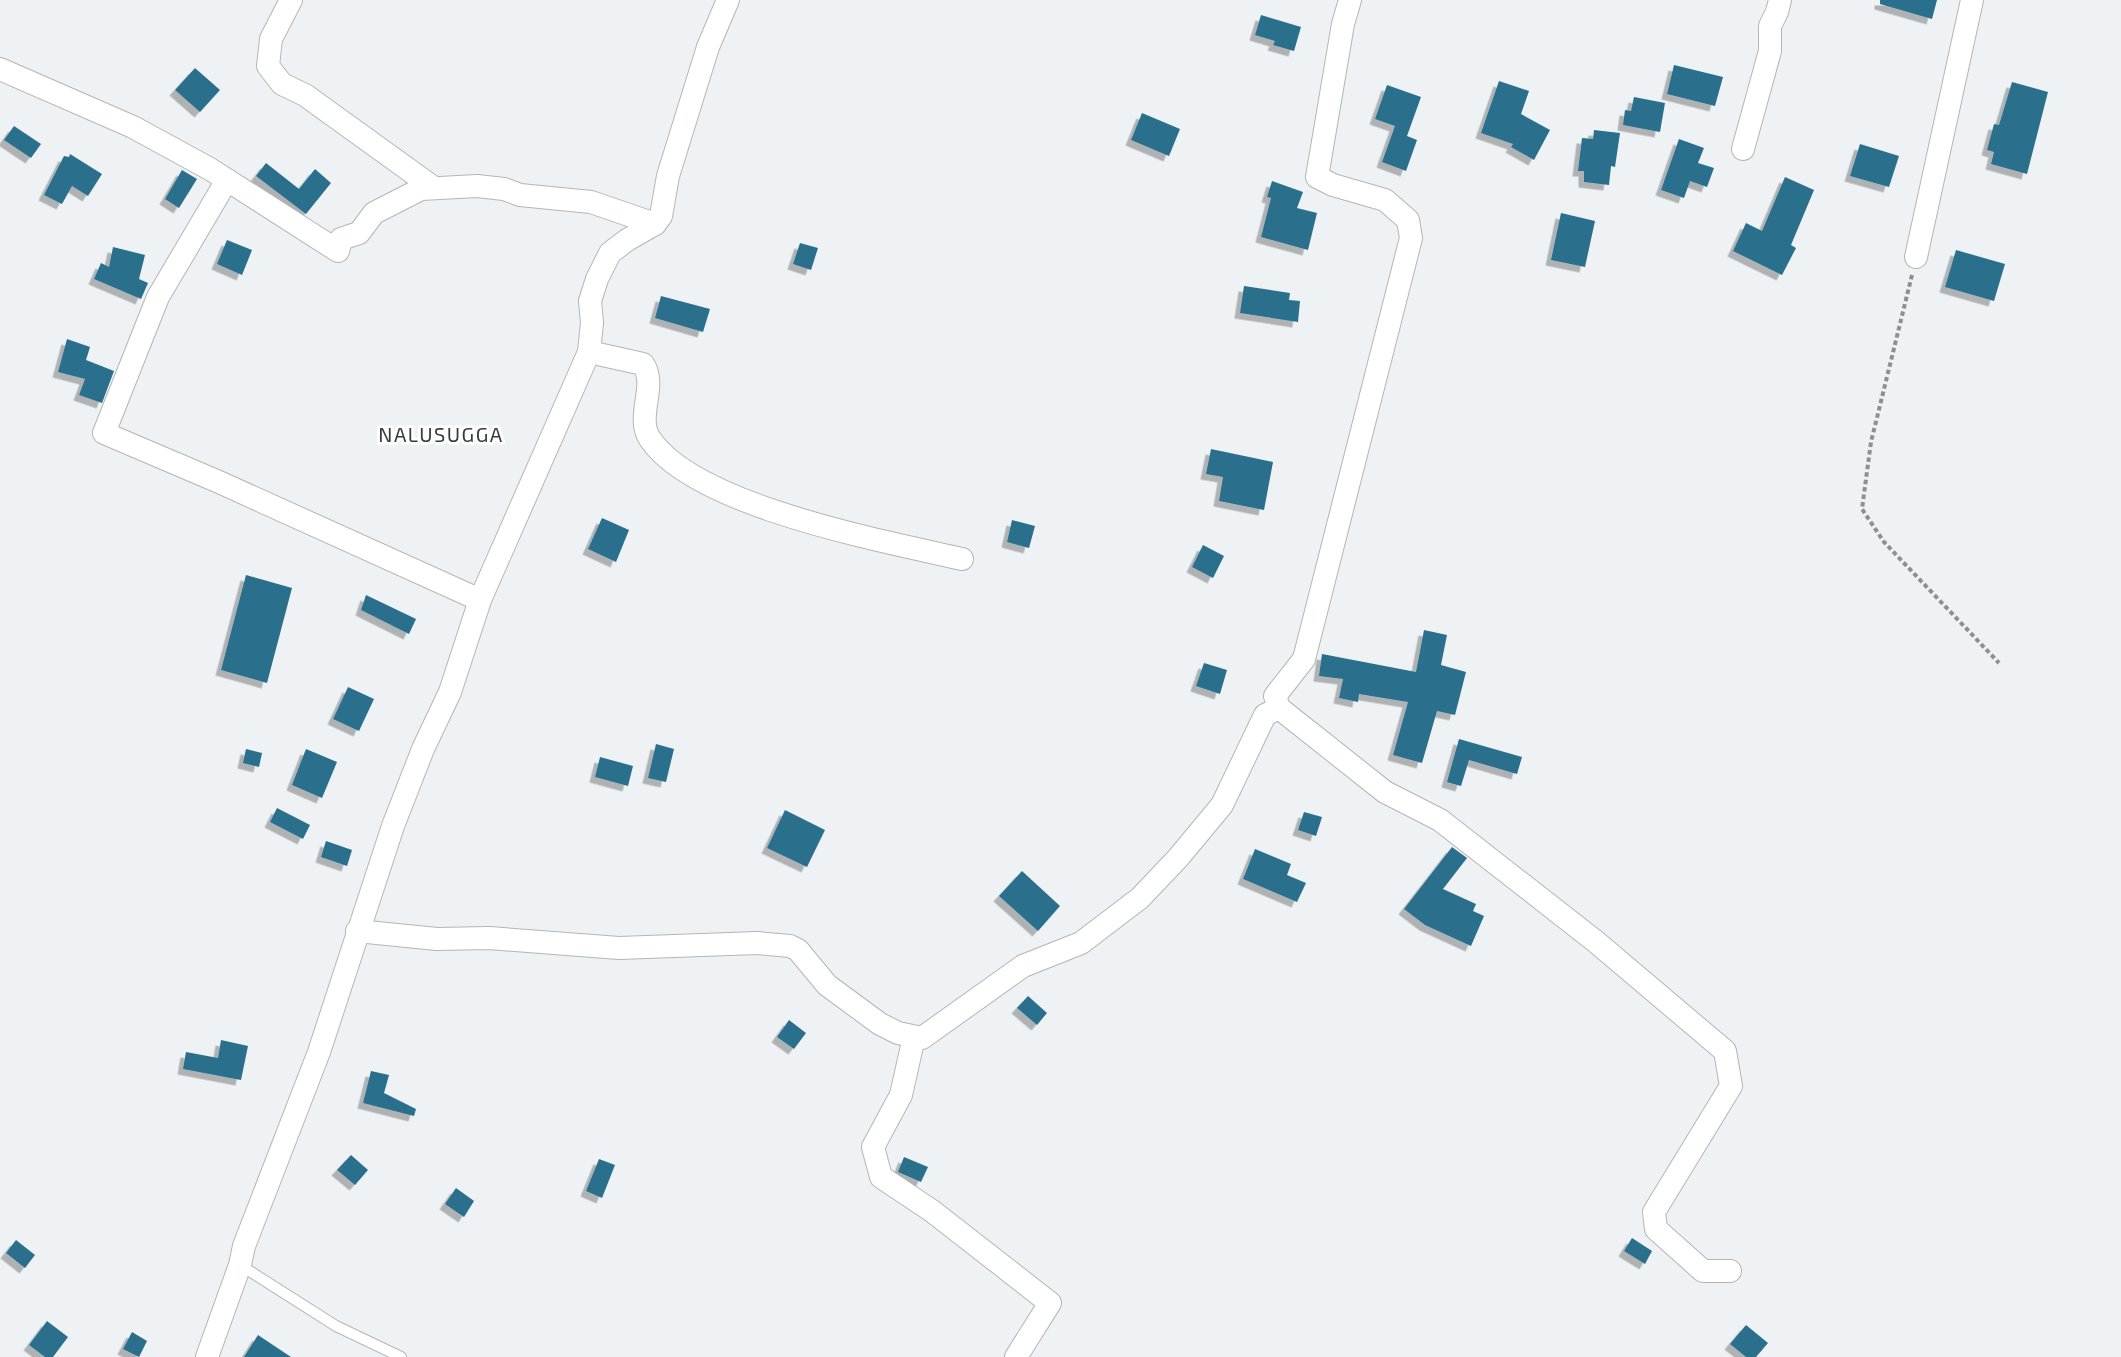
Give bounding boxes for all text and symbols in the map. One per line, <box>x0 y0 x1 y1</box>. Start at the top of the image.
district label: NALUSUGGA <box>378 422 504 446</box>

